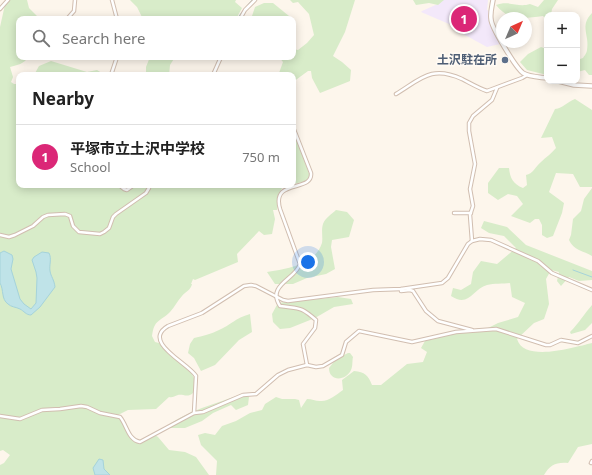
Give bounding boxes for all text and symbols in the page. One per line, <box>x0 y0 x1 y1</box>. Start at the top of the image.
pin: 1 <box>451 4 477 34</box>
north arrow <box>496 12 532 48</box>
map controls <box>544 12 580 84</box>
button: + <box>544 12 580 48</box>
search box <box>16 16 296 60</box>
icon: search <box>30 27 52 49</box>
text: Search here <box>62 28 145 48</box>
button: − <box>544 48 580 84</box>
place label: 土沢駐在所 <box>437 51 497 68</box>
marker: 土沢駐在所 <box>500 55 510 65</box>
text: Nearby <box>32 87 94 110</box>
text: 平塚市立土沢中学校 <box>70 138 205 158</box>
text: 1 <box>41 148 49 166</box>
text: 750 m <box>242 148 280 166</box>
text: School <box>70 158 111 176</box>
your location <box>298 252 318 272</box>

